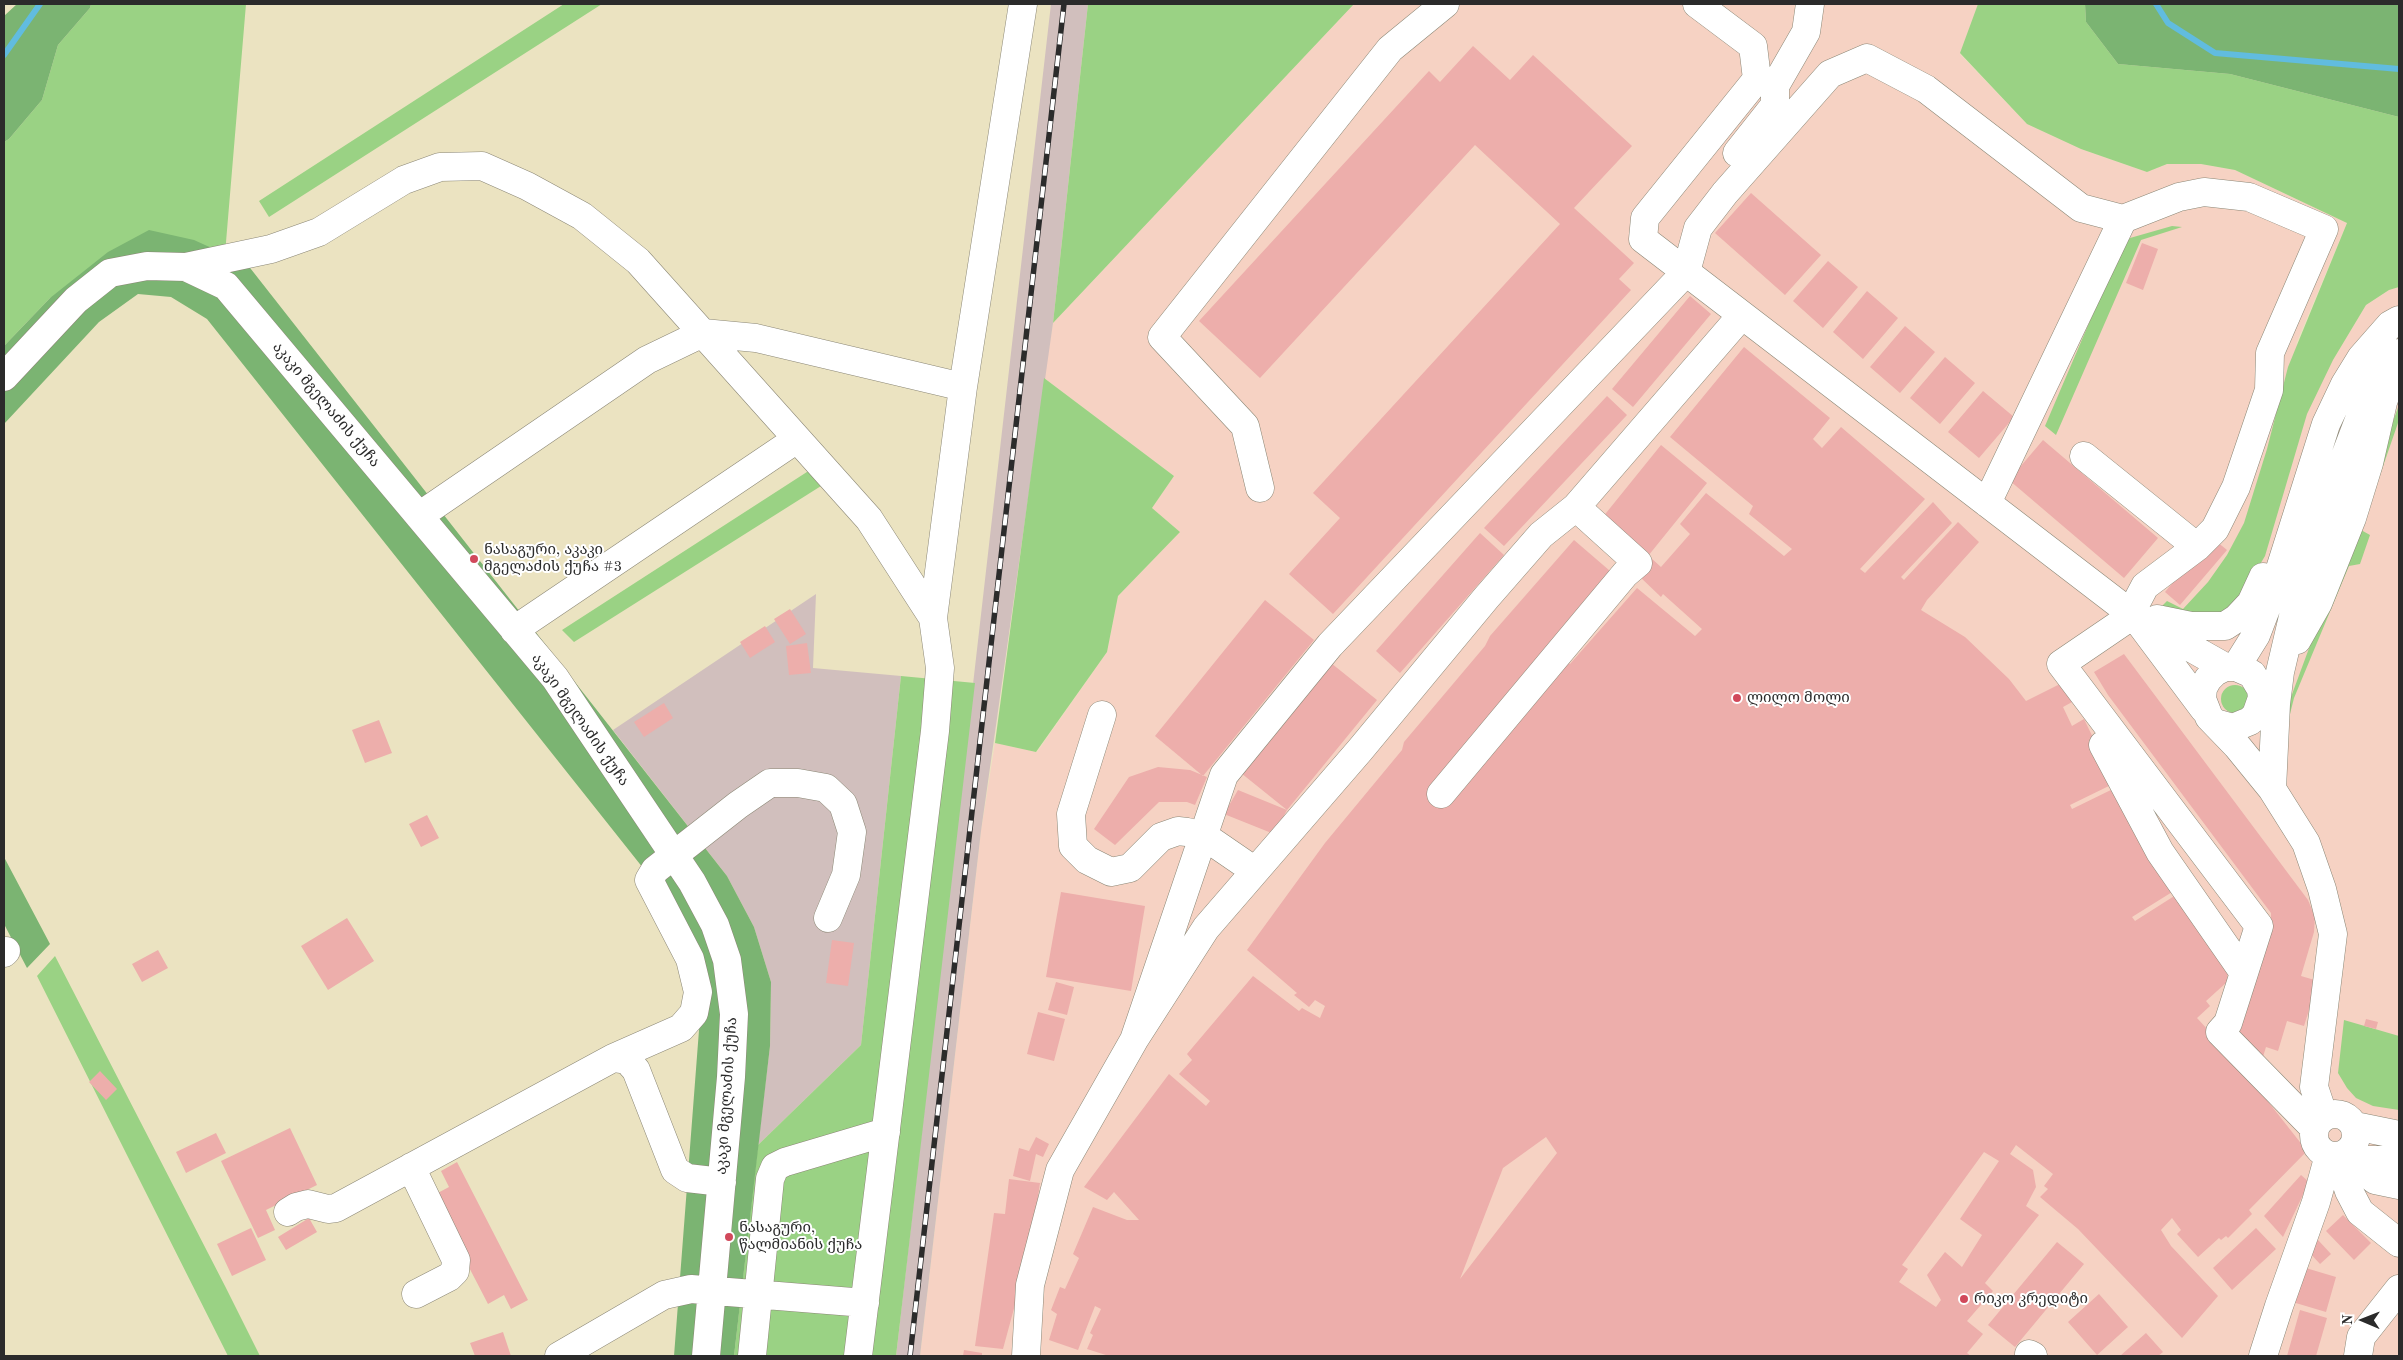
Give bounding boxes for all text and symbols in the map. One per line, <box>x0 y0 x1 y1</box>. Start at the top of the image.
street label: აკაკი მგელაძის ქუჩა <box>268 339 384 471</box>
place label: ნასაგური, აკაკი მგელაძის ქუჩა #3 <box>484 541 622 576</box>
marker: ნასაგური, აკაკი მგელაძის ქუჩა #3 <box>468 553 480 565</box>
street label: აკაკი მგელაძის ქუჩა <box>527 650 633 790</box>
place label: ლილო მოლი <box>1747 689 1850 707</box>
marker: ლილო მოლი <box>1731 692 1743 704</box>
street label: აკაკი მგელაძის ქუჩა <box>713 1017 741 1175</box>
place label: ნასაგური, წალმიანის ქუჩა <box>739 1219 862 1254</box>
marker: ნასაგური, წალმიანის ქუჩა <box>723 1231 735 1243</box>
place label: რიკო კრედიტი <box>1974 1290 2088 1308</box>
marker: რიკო კრედიტი <box>1958 1293 1970 1305</box>
north arrow <box>2338 1295 2388 1345</box>
text: N <box>2341 1314 2355 1325</box>

